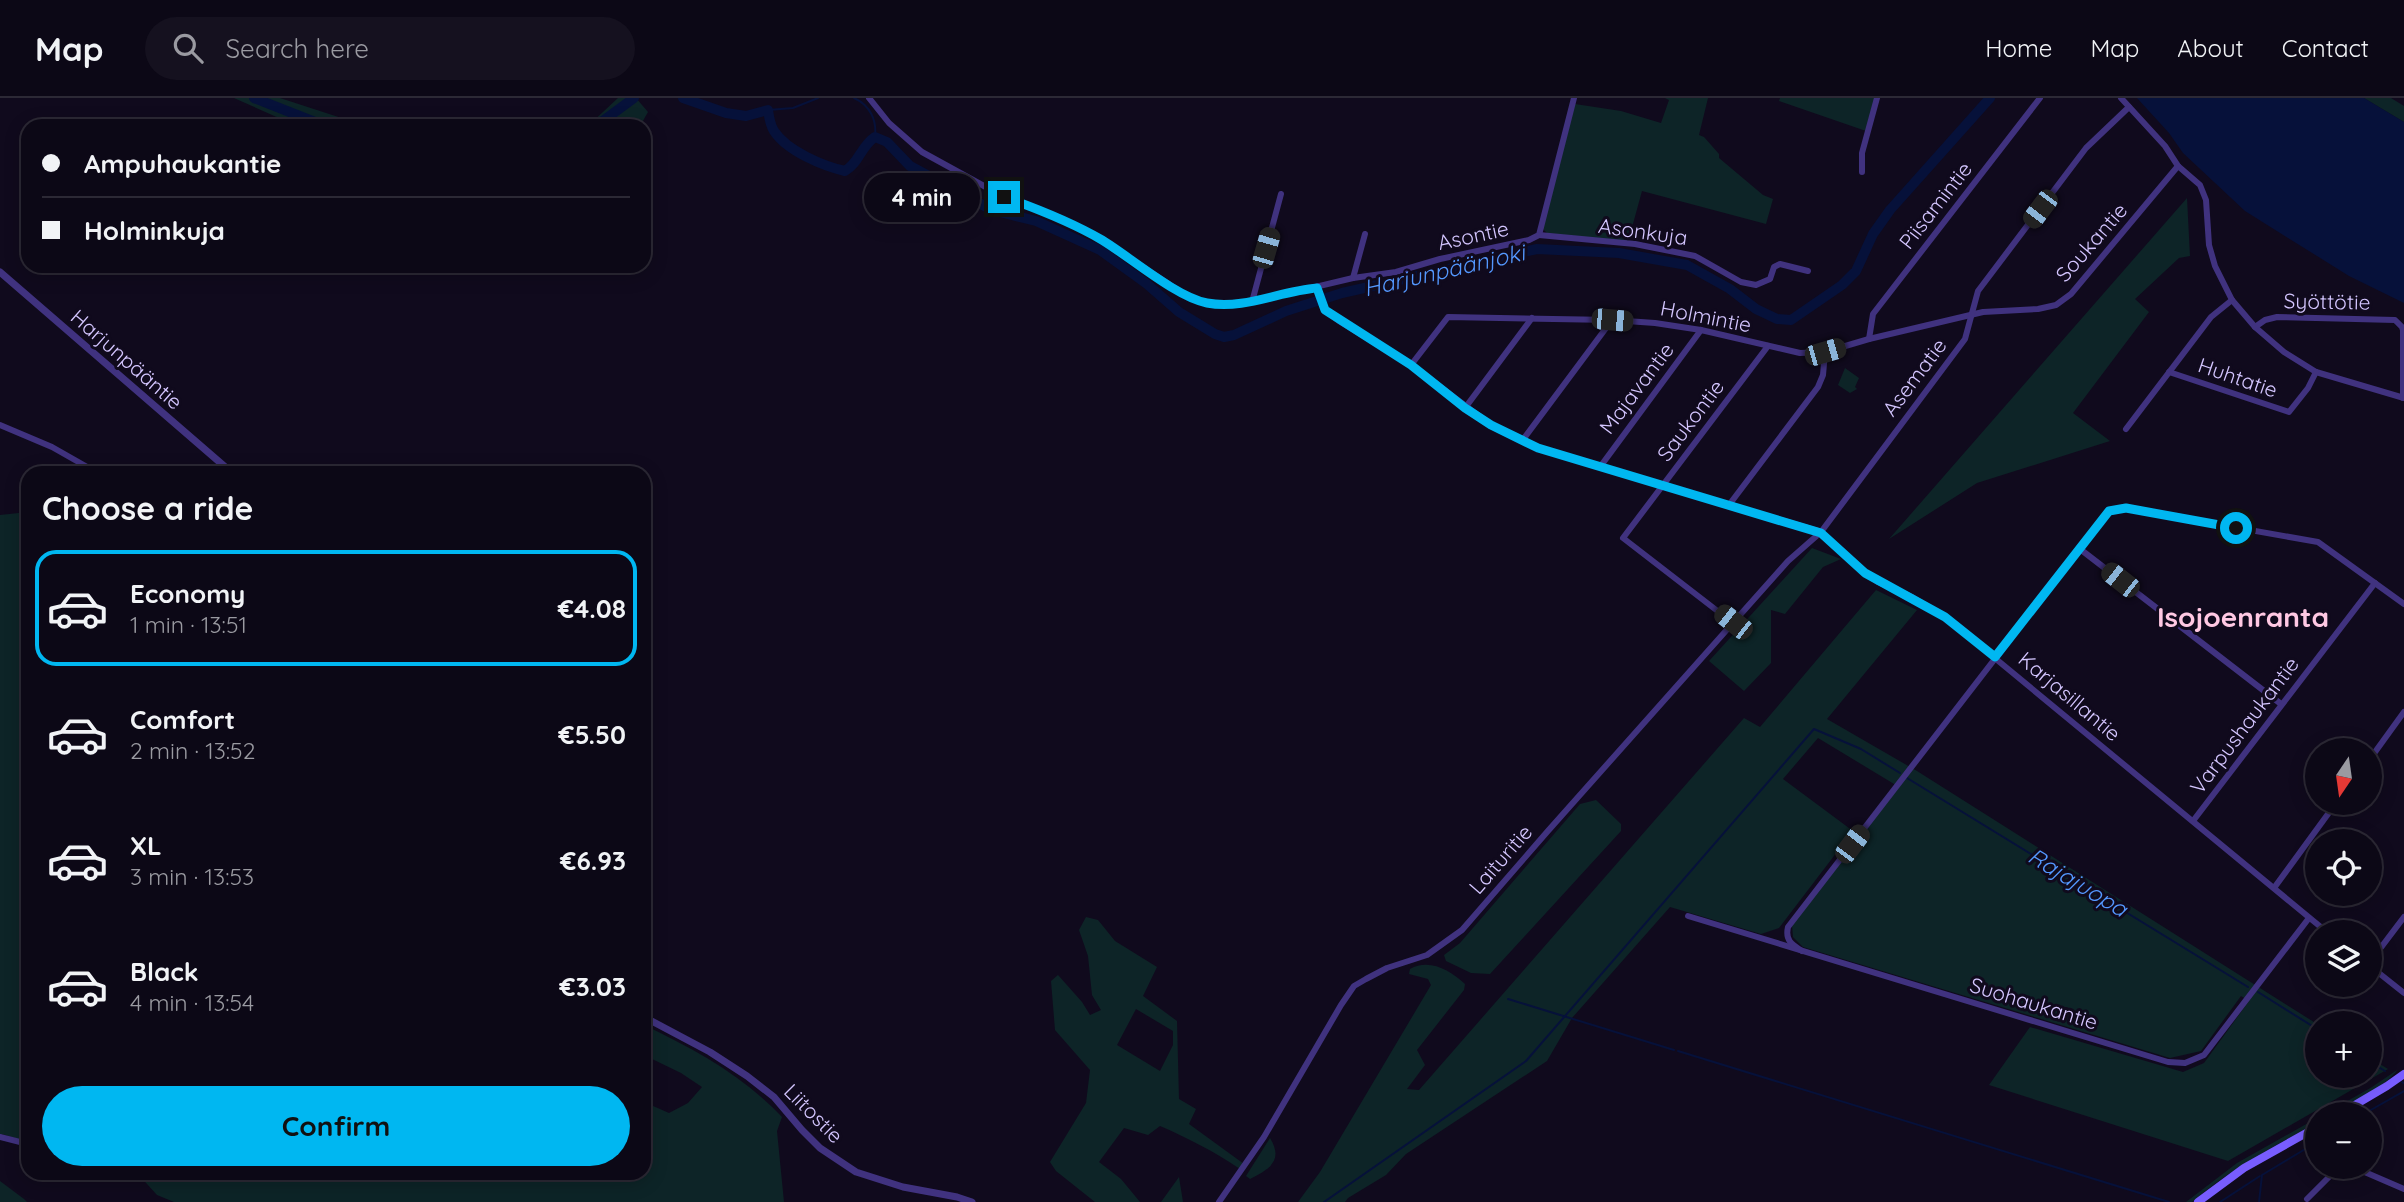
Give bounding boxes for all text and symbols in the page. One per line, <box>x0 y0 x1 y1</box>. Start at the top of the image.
search box <box>145 17 635 80</box>
text: Map <box>35 28 103 69</box>
icon: search <box>169 29 207 67</box>
text: Search here <box>225 32 369 65</box>
text: Home <box>1985 33 2052 63</box>
text: Map <box>2090 33 2139 63</box>
text: About <box>2177 33 2244 63</box>
text: Contact <box>2282 33 2369 63</box>
text: Ampuhaukantie <box>84 147 281 180</box>
street label: Piisamintie <box>1893 156 1977 254</box>
callout: 4 min <box>864 172 979 222</box>
route end <box>988 181 1020 213</box>
text: 4 min <box>892 183 952 212</box>
car <box>2019 186 2062 232</box>
street label: Soukantie <box>2050 197 2132 287</box>
street label: Asonkuja <box>1597 212 1689 250</box>
text: Holminkuja <box>84 214 225 247</box>
street label: Asontie <box>1435 215 1511 255</box>
car <box>1251 225 1282 271</box>
water label: Harjunpäänjoki <box>1361 237 1530 303</box>
street label: Syöttötie <box>2283 287 2371 315</box>
street label: Holmintie <box>1658 294 1754 338</box>
street label: Harjunpääntie <box>66 303 188 415</box>
car <box>1591 308 1634 332</box>
street label: Asematie <box>1876 333 1952 421</box>
car <box>1802 336 1849 368</box>
street label: Majavantie <box>1593 337 1679 439</box>
street label: Huhtatie <box>2195 351 2281 403</box>
street label: Saukontie <box>1651 374 1729 466</box>
text: Choose a ride <box>42 488 254 528</box>
route start <box>2220 512 2252 544</box>
car <box>2097 559 2144 601</box>
icon: car <box>46 577 109 640</box>
text: Economy <box>130 577 245 610</box>
text: €4.08 <box>558 592 626 625</box>
district label: Isojoenranta <box>2157 599 2329 634</box>
car <box>1710 601 1757 643</box>
text: 1 min · 13:51 <box>130 610 247 639</box>
street label: Karjasillantie <box>2014 646 2126 746</box>
street label: Varpushaukantie <box>2184 651 2304 799</box>
icon: car <box>46 703 109 766</box>
text: Comfort <box>130 703 235 736</box>
text: €5.50 <box>558 718 626 751</box>
text: 2 min · 13:52 <box>130 736 255 765</box>
north arrow <box>2305 738 2382 816</box>
map controls <box>2305 738 2382 1179</box>
street label: Laituritie <box>1463 819 1537 899</box>
car <box>1831 821 1874 867</box>
icon: car <box>46 829 109 892</box>
text: XL <box>130 829 162 862</box>
button: locate <box>2305 829 2382 906</box>
water label: Rajajuopa <box>2023 841 2134 923</box>
text: €6.93 <box>560 844 626 877</box>
text: 3 min · 13:53 <box>130 862 254 891</box>
button: layers <box>2305 920 2382 997</box>
icon: car <box>46 955 109 1018</box>
text: Black <box>130 955 199 988</box>
text: €3.03 <box>559 970 626 1003</box>
street label: Suohaukantie <box>1967 971 2101 1035</box>
text: 4 min · 13:54 <box>130 988 254 1017</box>
button: + <box>2305 1011 2382 1088</box>
street label: Liitostie <box>779 1078 849 1148</box>
button: Confirm <box>42 1086 630 1166</box>
button: − <box>2305 1102 2382 1179</box>

